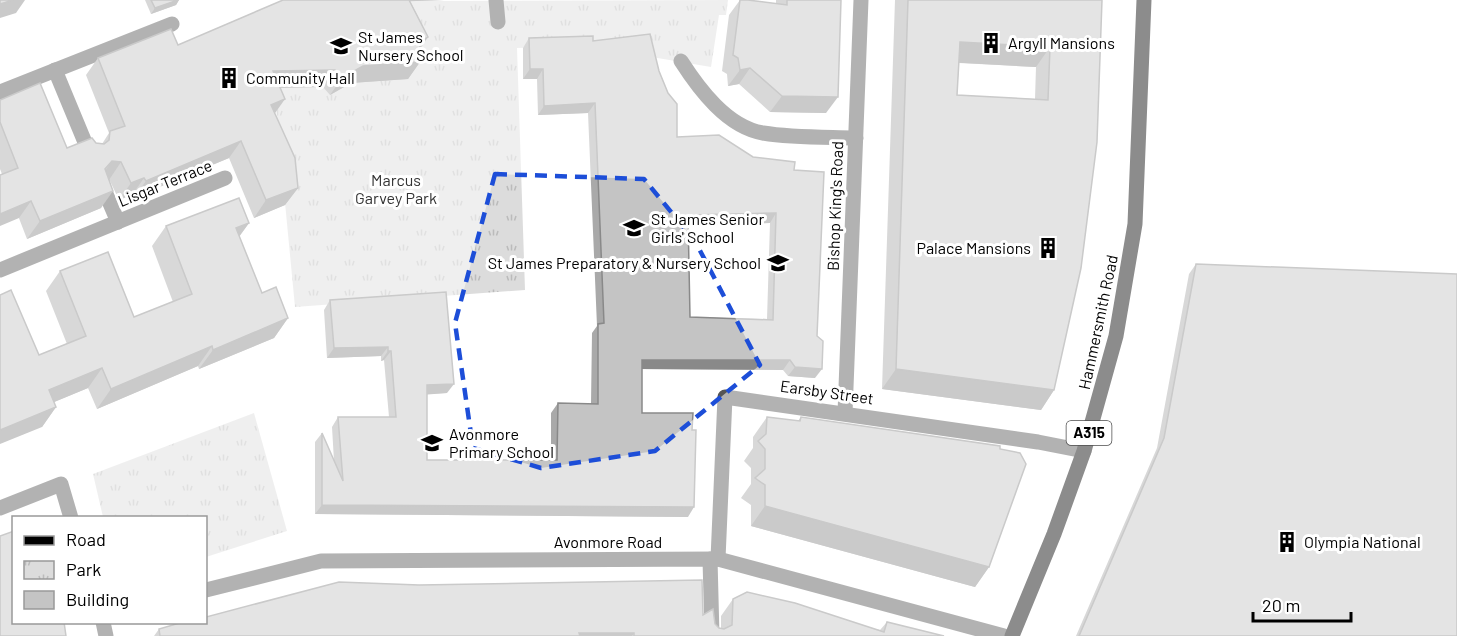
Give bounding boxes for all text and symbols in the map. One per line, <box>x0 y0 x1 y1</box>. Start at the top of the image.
place label: St James Nursery School <box>358 27 464 64</box>
building icon: Argyll Mansions <box>979 31 1003 55</box>
place label: Argyll Mansions <box>1008 33 1115 52</box>
school or university icon: St James Nursery School <box>329 34 353 58</box>
building icon: Community Hall <box>217 66 241 90</box>
place label: Community Hall <box>246 68 355 87</box>
street label: Bishop King's Road <box>823 141 846 271</box>
street label: Lisgar Terrace <box>115 155 215 210</box>
park label: Marcus Garvey Park <box>355 170 437 207</box>
place label: St James Senior Girls' School <box>651 209 764 246</box>
school or university icon: St James Senior Girls' School <box>622 216 646 240</box>
building icon: Palace Mansions <box>1036 236 1060 260</box>
place label: Palace Mansions <box>916 238 1031 257</box>
school or university icon: St James Preparatory & Nursery School <box>766 251 790 275</box>
place label: St James Preparatory & Nursery School <box>488 253 761 272</box>
street label: Hammersmith Road <box>1074 253 1121 391</box>
street label: Earsby Street <box>779 376 875 407</box>
road number: A315 <box>1066 421 1112 445</box>
place label: Avonmore Primary School <box>449 424 554 461</box>
school or university icon: Avonmore Primary School <box>420 431 444 455</box>
legend <box>12 516 207 624</box>
text: Road <box>66 528 106 550</box>
building icon: Olympia National <box>1275 530 1299 554</box>
street label: Avonmore Road <box>554 532 662 551</box>
place label: Olympia National <box>1304 532 1421 551</box>
text: Park <box>66 558 101 580</box>
scale bar <box>1253 585 1350 623</box>
text: Building <box>66 588 129 610</box>
text: 20 m <box>1262 594 1300 616</box>

